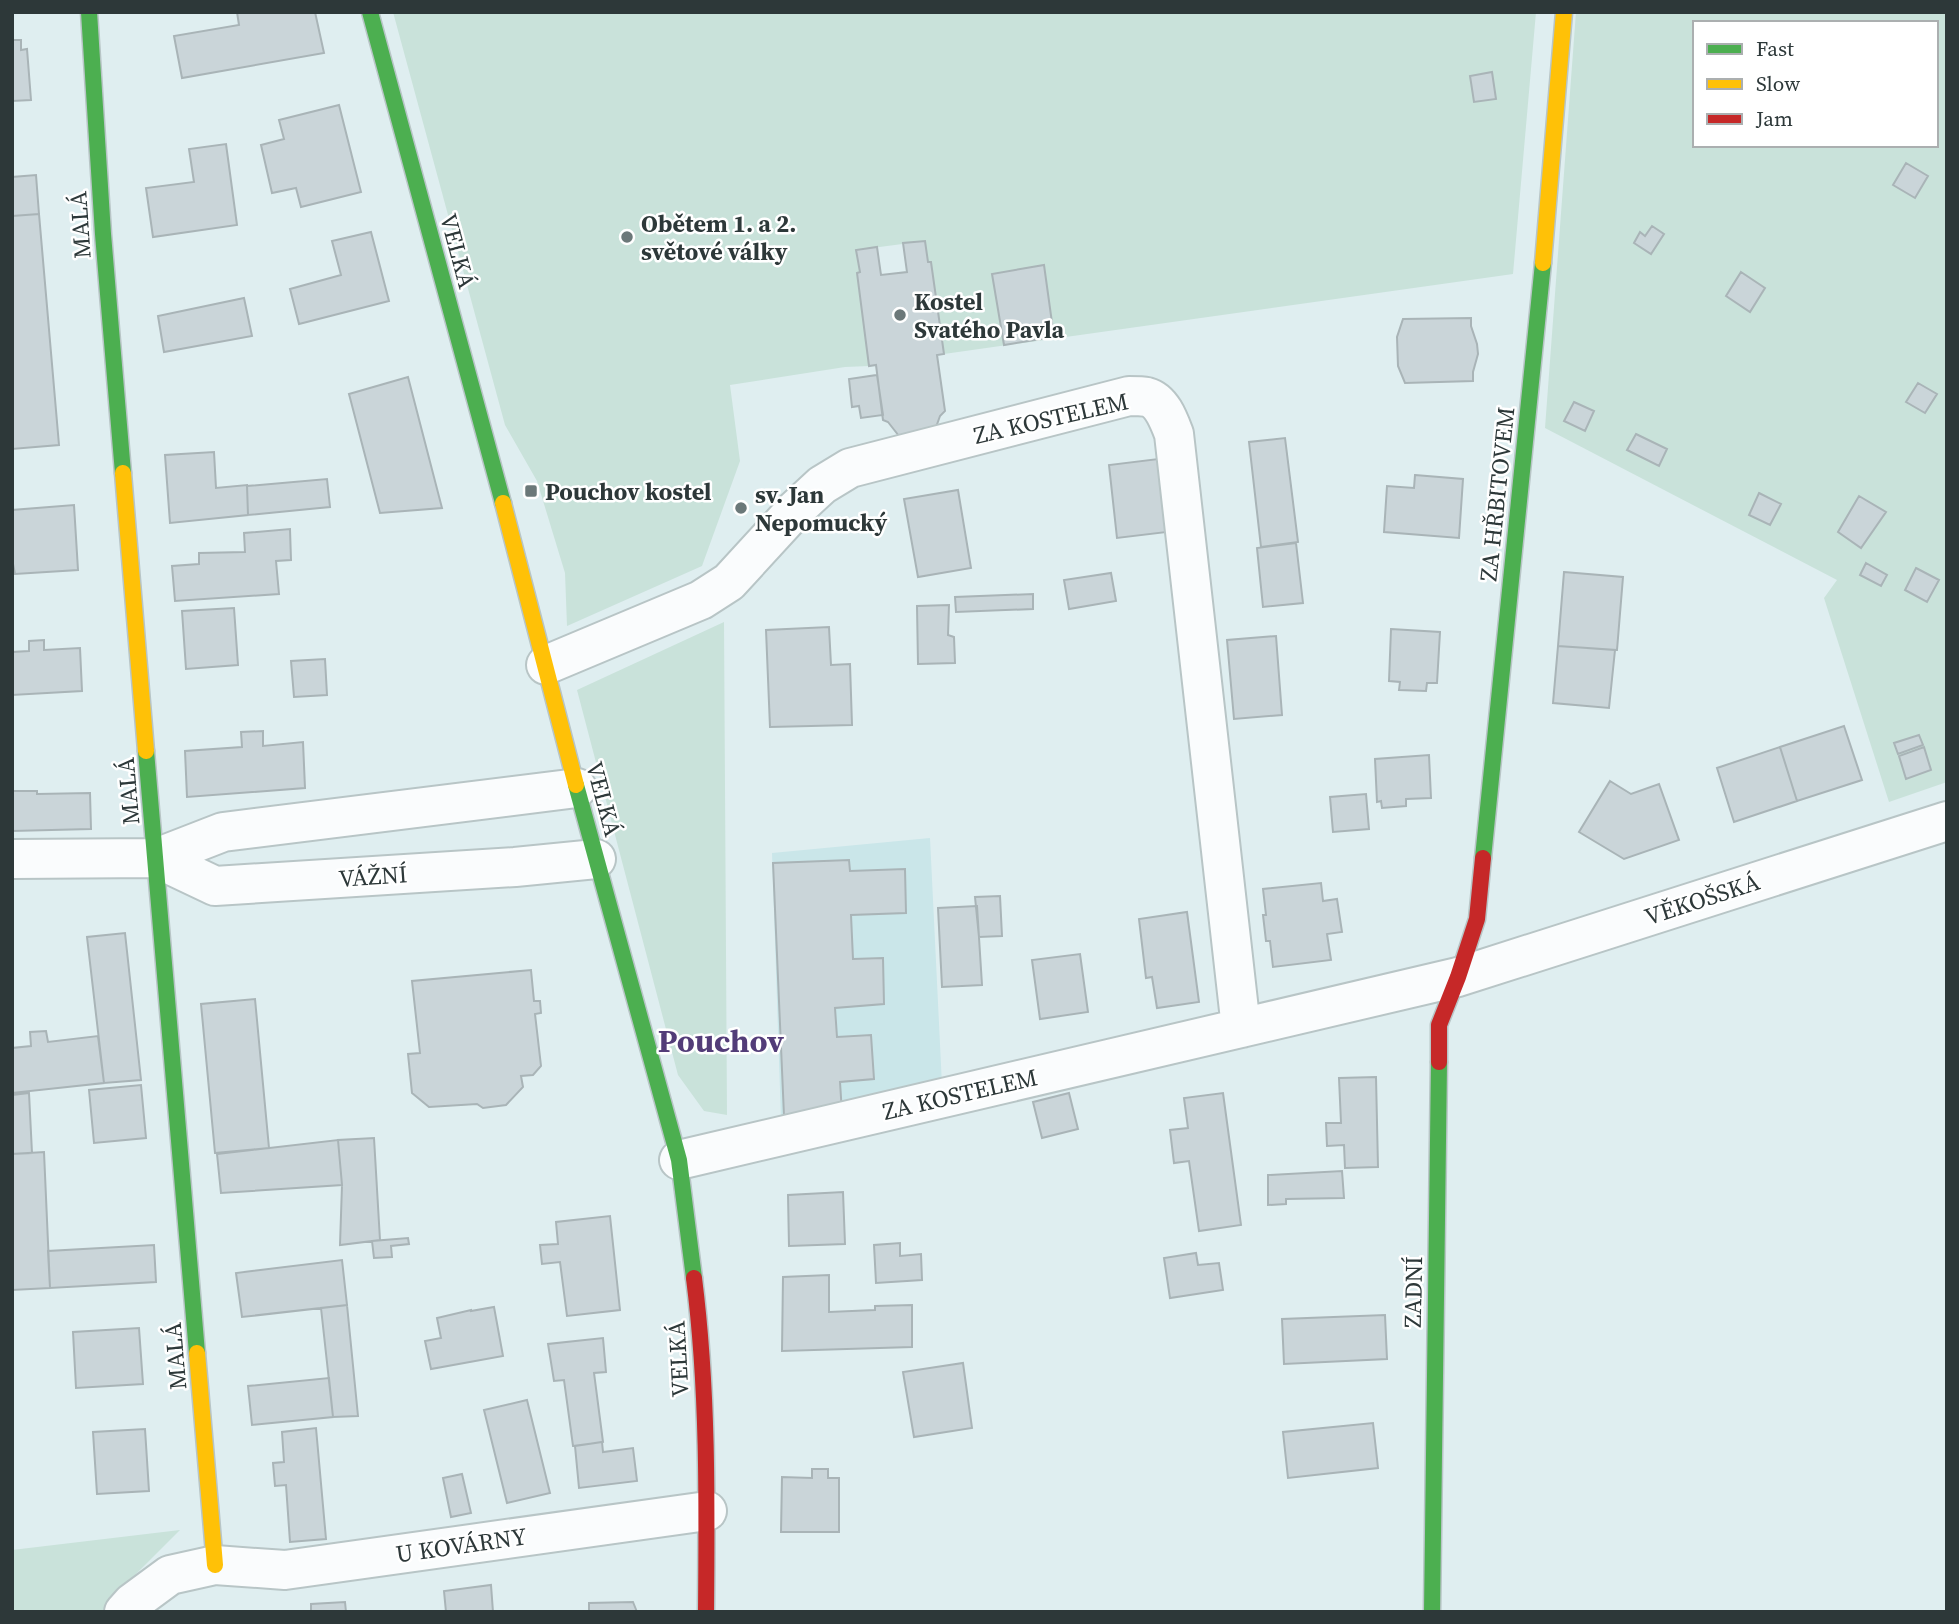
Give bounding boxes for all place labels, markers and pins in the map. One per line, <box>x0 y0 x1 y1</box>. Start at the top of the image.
place label: Obětem 1. a 2. světové války <box>641 207 796 268</box>
marker: Obětem 1. a 2. světové války <box>619 229 635 245</box>
place label: Kostel Svatého Pavla <box>914 285 1065 346</box>
marker: Kostel Svatého Pavla <box>892 307 908 323</box>
place label: Pouchov kostel <box>545 475 712 508</box>
place label: sv. Jan Nepomucký <box>755 478 887 539</box>
marker: Pouchov kostel <box>523 483 539 499</box>
marker: sv. Jan Nepomucký <box>733 500 749 516</box>

